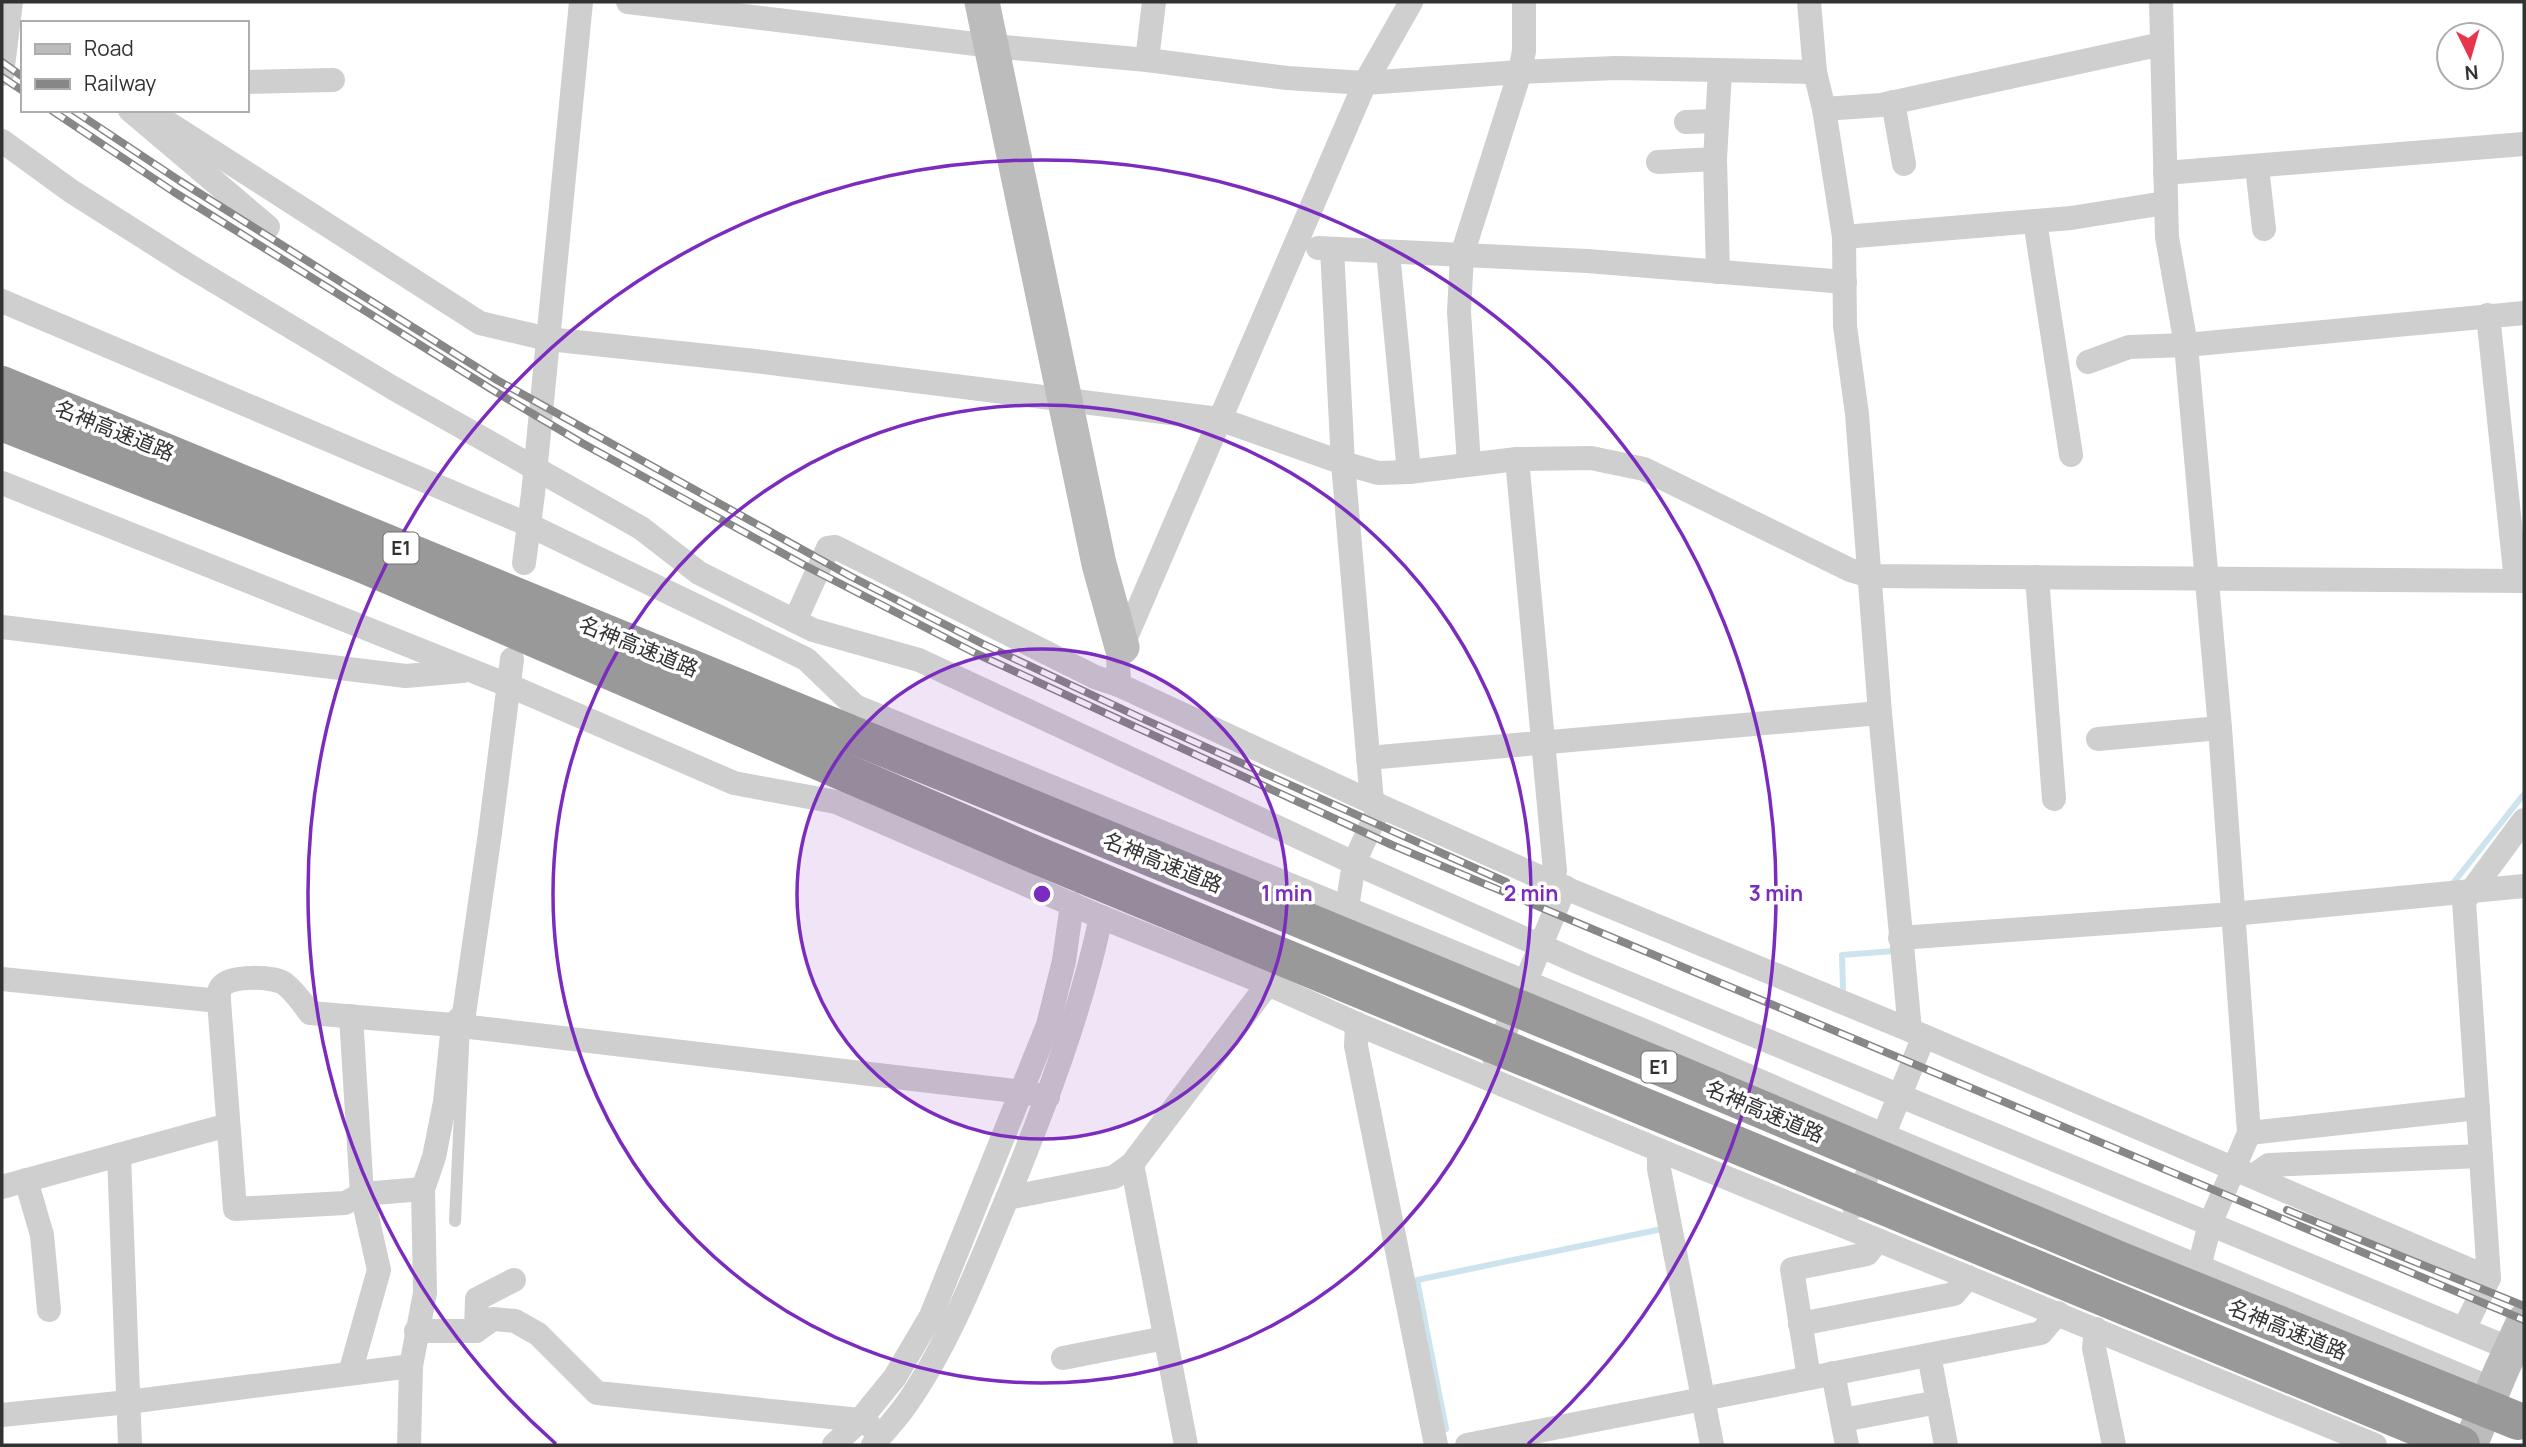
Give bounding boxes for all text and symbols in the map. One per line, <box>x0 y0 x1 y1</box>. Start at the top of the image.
legend <box>21 21 248 112</box>
north arrow <box>2435 21 2505 91</box>
text: Road <box>84 34 134 62</box>
text: N <box>2464 59 2479 86</box>
text: Railway <box>84 69 156 97</box>
street label: 名神高速道路 <box>51 393 179 467</box>
road number: E1 <box>384 533 418 564</box>
street label: 名神高速道路 <box>575 609 703 683</box>
street label: 名神高速道路 <box>1099 825 1227 899</box>
text: 1 min <box>1261 879 1313 907</box>
text: 2 min <box>1504 879 1558 907</box>
text: 3 min <box>1749 879 1803 907</box>
centre of rings <box>1030 882 1054 906</box>
road number: E1 <box>1642 1051 1676 1082</box>
street label: 名神高速道路 <box>1702 1073 1828 1149</box>
street label: 名神高速道路 <box>2224 1292 2352 1366</box>

